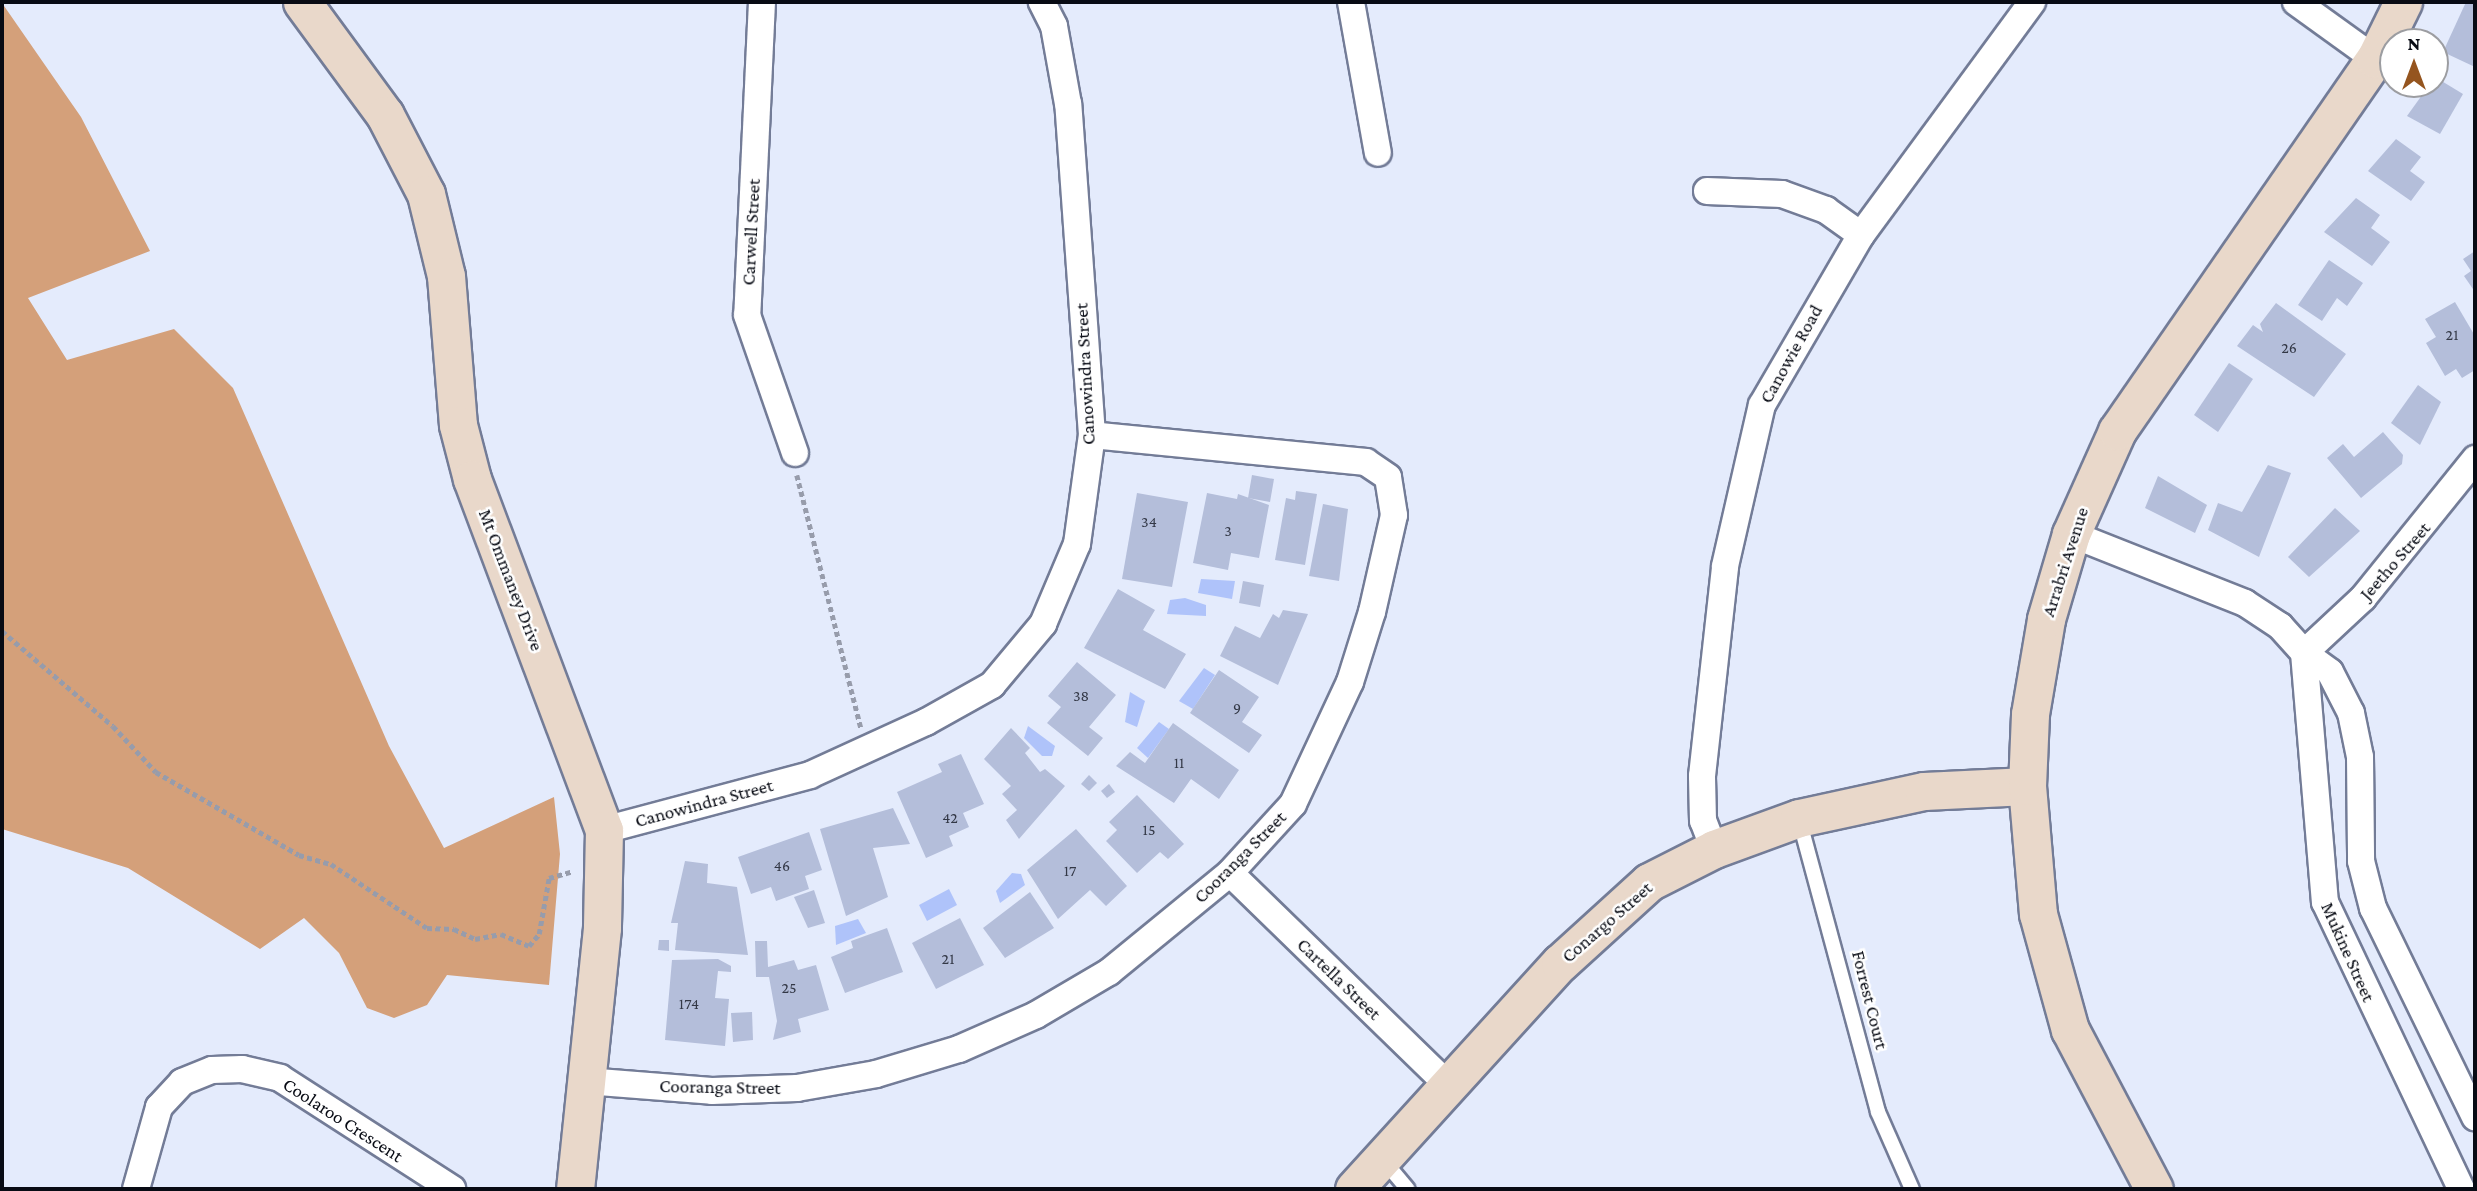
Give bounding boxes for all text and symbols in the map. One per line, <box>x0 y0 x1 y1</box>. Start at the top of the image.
north arrow <box>2379 28 2449 98</box>
text: N <box>2408 33 2420 54</box>
street label: Carwell Street <box>737 178 765 286</box>
street label: Canowie Road <box>1755 301 1827 407</box>
street label: Canowindra Street <box>1070 303 1100 445</box>
house number: 21 <box>2446 325 2458 345</box>
house number: 26 <box>2281 338 2297 358</box>
street label: Arrabri Avenue <box>2037 504 2093 620</box>
street label: Mt Ommaney Drive <box>474 506 548 654</box>
house number: 34 <box>1141 512 1157 532</box>
street label: Jeetho Street <box>2355 517 2435 605</box>
house number: 3 <box>1224 521 1232 541</box>
house number: 38 <box>1073 686 1089 706</box>
house number: 9 <box>1233 698 1241 718</box>
house number: 11 <box>1174 753 1184 773</box>
street label: Canowindra Street <box>632 774 776 832</box>
street label: Cooranga Street <box>1189 806 1291 908</box>
house number: 42 <box>942 808 958 828</box>
house number: 15 <box>1143 820 1155 840</box>
house number: 46 <box>774 856 790 876</box>
house number: 17 <box>1064 861 1076 881</box>
street label: Conargo Street <box>1557 876 1657 968</box>
street label: Mukine Street <box>2316 899 2380 1005</box>
street label: Cartella Street <box>1292 933 1386 1025</box>
street label: Forrest Court <box>1847 948 1893 1052</box>
house number: 21 <box>942 949 954 969</box>
house number: 25 <box>781 978 797 998</box>
house number: 174 <box>679 994 699 1014</box>
street label: Coolaroo Crescent <box>279 1073 407 1167</box>
street label: Cooranga Street <box>659 1075 781 1099</box>

